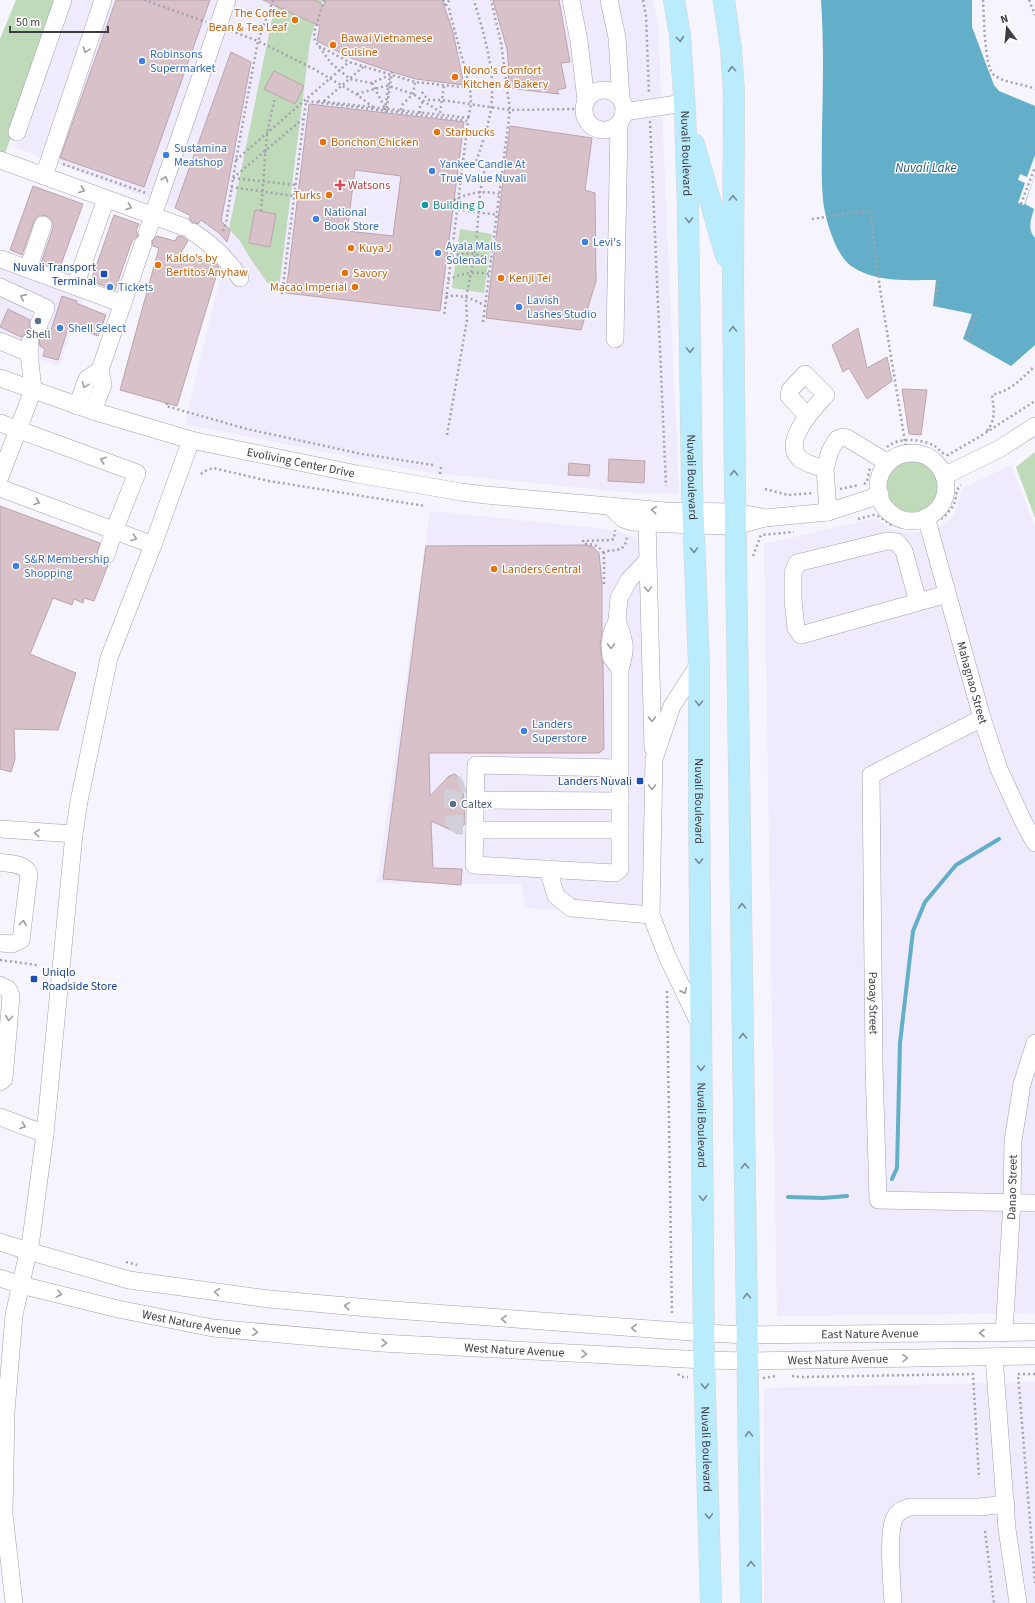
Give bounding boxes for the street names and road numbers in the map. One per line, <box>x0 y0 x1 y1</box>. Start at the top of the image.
street label: Nuvali Boulevard <box>676 110 696 196</box>
street label: Nuvali Boulevard <box>682 434 701 520</box>
street label: Evoliving Center Drive <box>245 444 356 482</box>
street label: Mahagnao Street <box>952 640 991 726</box>
street label: Nuvali Boulevard <box>690 758 707 844</box>
street label: Paoay Street <box>864 972 882 1035</box>
street label: Nuvali Boulevard <box>693 1082 710 1168</box>
street label: Danao Street <box>1003 1155 1022 1220</box>
street label: West Nature Avenue <box>141 1306 242 1339</box>
street label: East Nature Avenue <box>821 1325 919 1343</box>
street label: West Nature Avenue <box>464 1339 565 1362</box>
street label: West Nature Avenue <box>788 1351 888 1369</box>
street label: Nuvali Boulevard <box>696 1406 716 1492</box>

